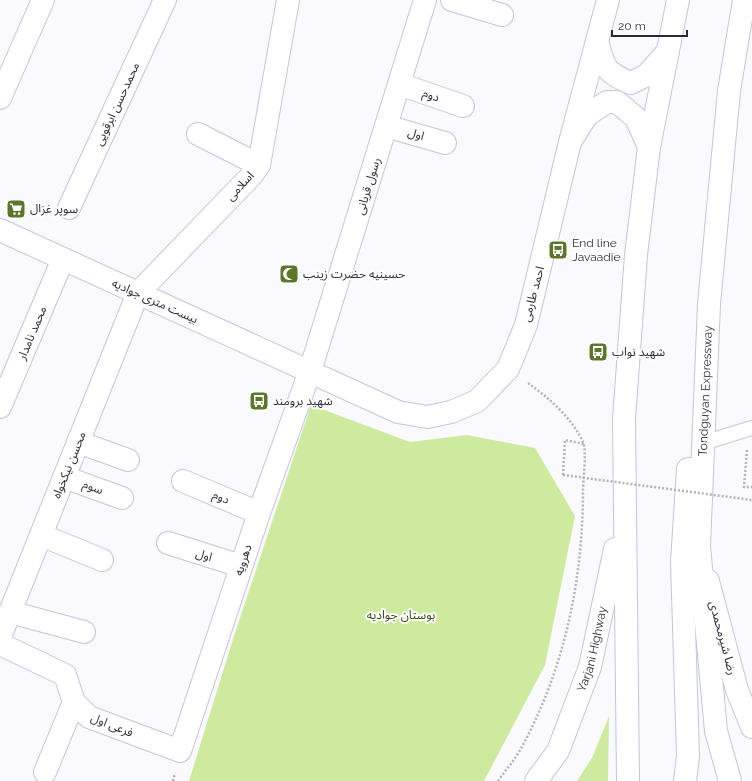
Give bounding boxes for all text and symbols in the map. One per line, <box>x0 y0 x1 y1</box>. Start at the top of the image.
scale bar <box>612 12 687 38</box>
text: 20 m <box>618 19 646 33</box>
street label: محمدحسن ابرقویی <box>92 60 142 148</box>
street label: دوم <box>420 86 442 106</box>
street label: اول <box>406 125 426 143</box>
street label: رسول قربانی <box>353 156 383 216</box>
street label: اسلامی <box>223 168 257 203</box>
supermarket icon: سوپر غزال <box>5 198 27 220</box>
place label: سوپر غزال <box>30 202 78 217</box>
place label: End line Javaadie <box>572 236 620 264</box>
bus stop icon: End line Javaadie <box>547 239 569 261</box>
mosque icon: حسینیه حضرت زینب <box>278 263 300 285</box>
street label: احمد طارمی <box>519 265 547 323</box>
place label: حسینیه حضرت زینب <box>303 267 405 281</box>
street label: بیست متری جوادیه <box>110 276 200 326</box>
street label: محمد نامدار <box>14 304 50 363</box>
street label: Tondguyan Expressway <box>696 325 715 457</box>
bus stop icon: شهید نواب <box>587 341 609 363</box>
place label: شهید نواب <box>612 345 665 359</box>
bus stop icon: شهید برومند <box>248 390 270 412</box>
place label: شهید برومند <box>273 394 333 408</box>
street label: محسن نیکخواه <box>49 430 89 500</box>
street label: سوم <box>80 477 105 499</box>
street label: دوم <box>210 487 232 509</box>
street label: دهرویه <box>231 542 255 577</box>
street label: اول <box>194 546 214 564</box>
street label: رضا شیرمحمدی <box>706 599 740 677</box>
street label: Yarjani Highway <box>574 605 610 694</box>
park label: بوستان جوادیه <box>367 608 435 622</box>
street label: فرعی اول <box>89 710 135 740</box>

